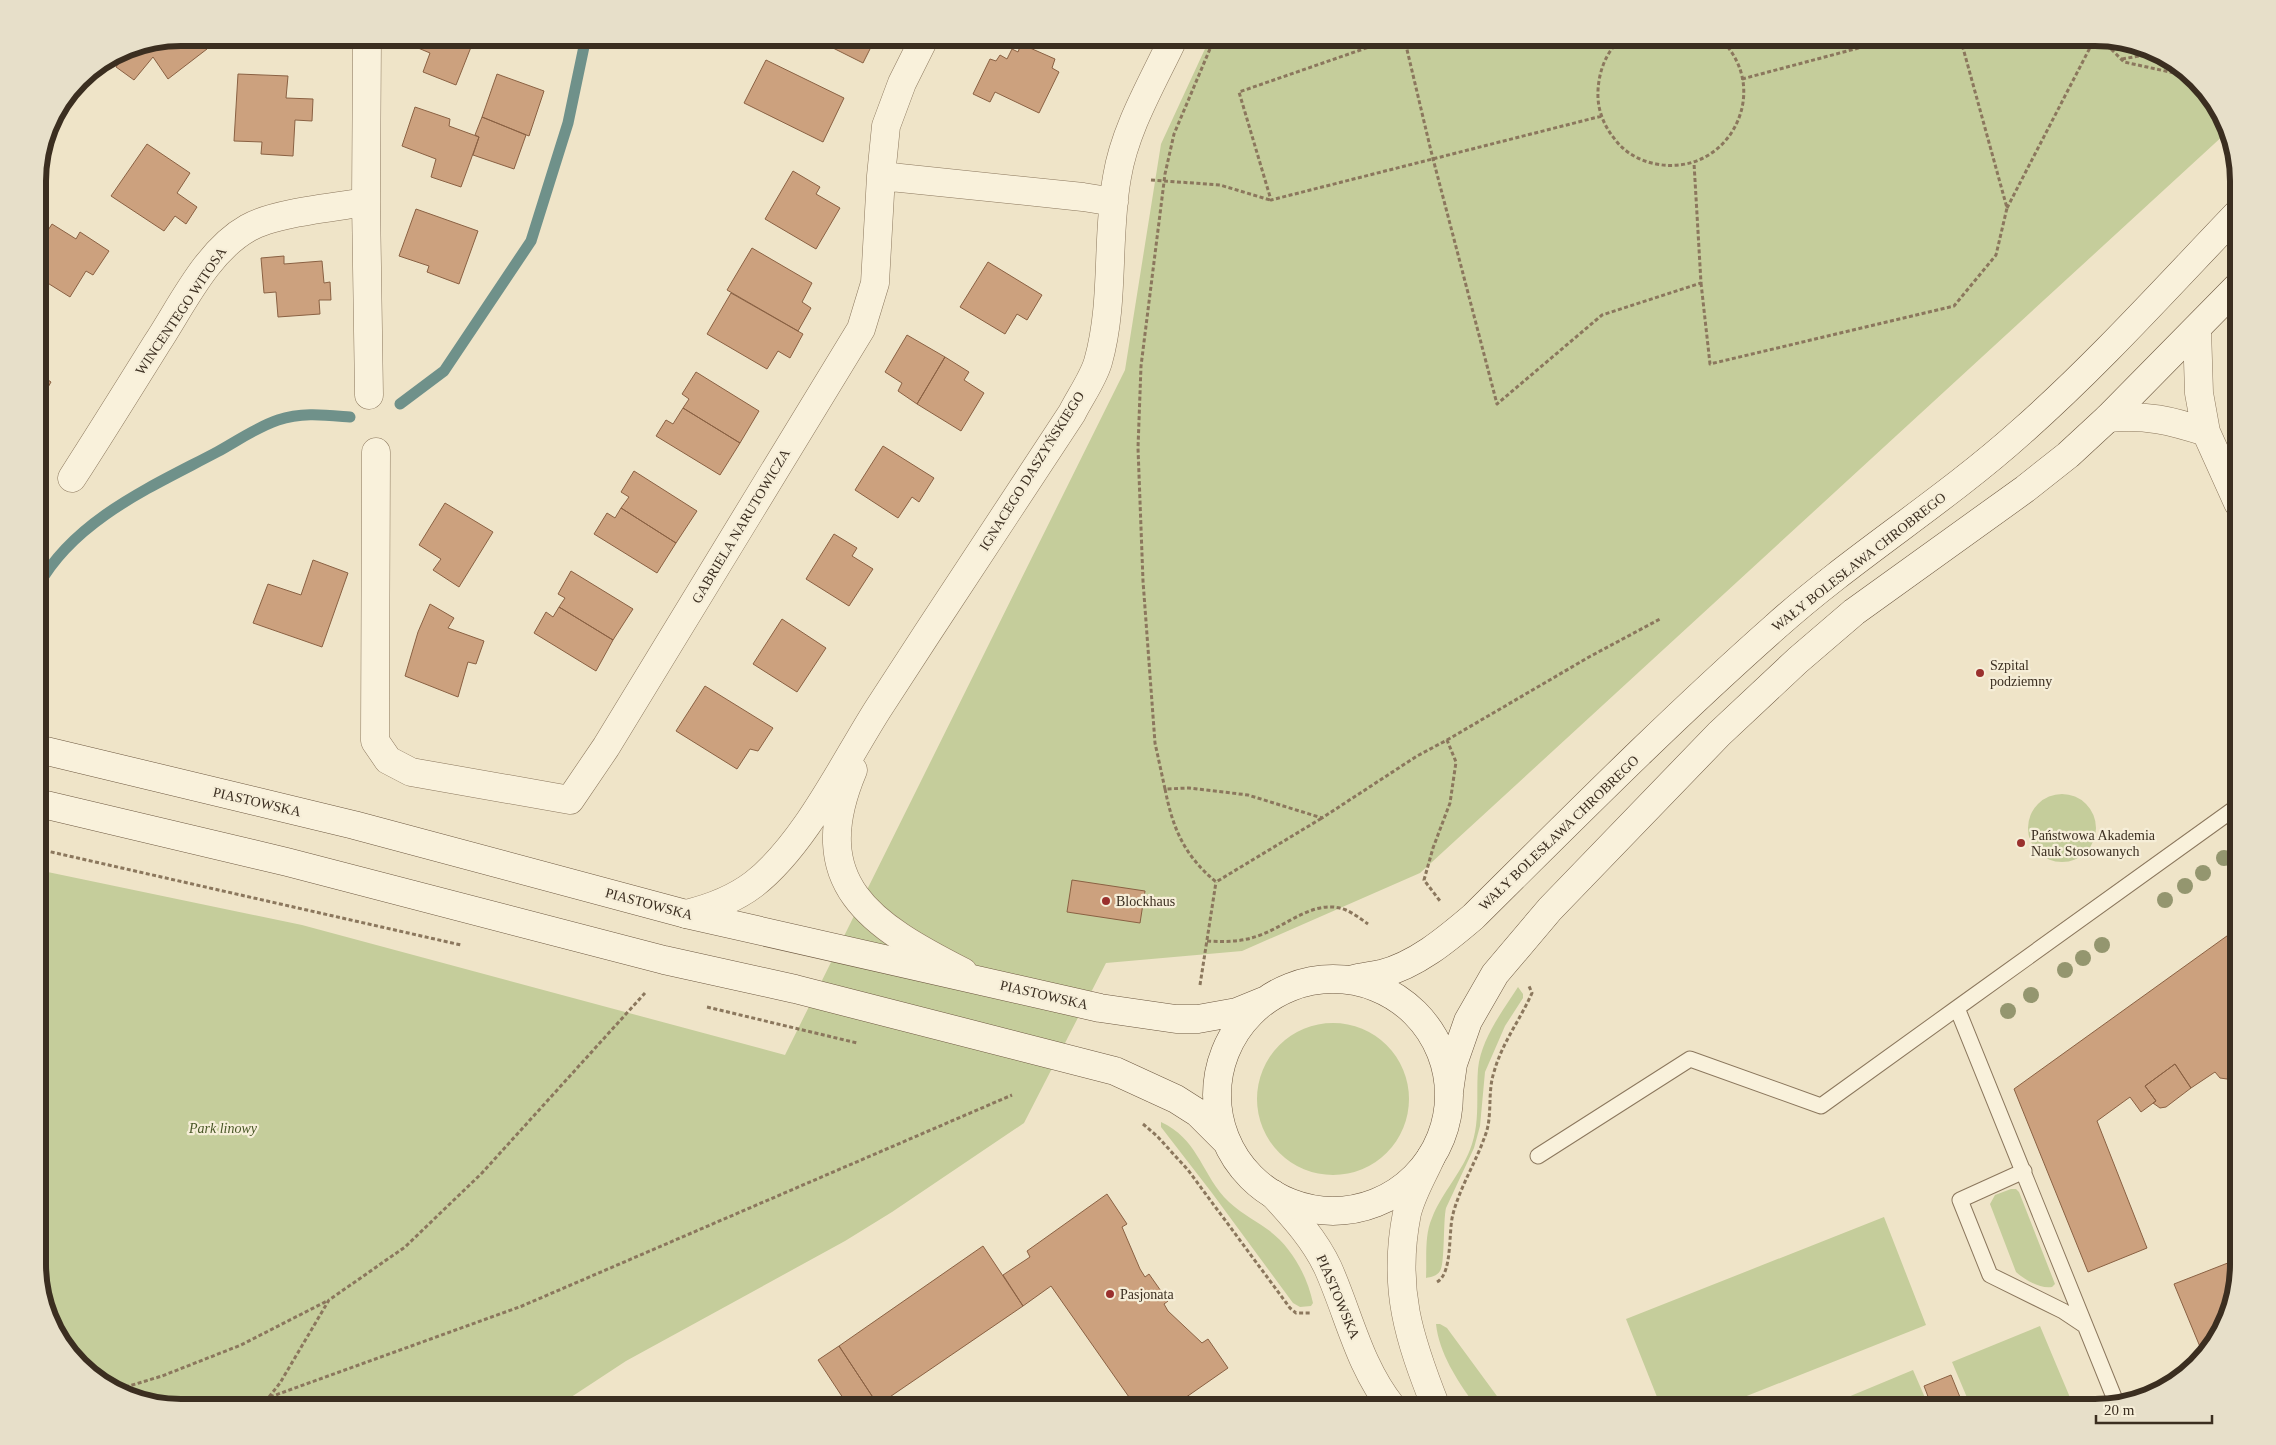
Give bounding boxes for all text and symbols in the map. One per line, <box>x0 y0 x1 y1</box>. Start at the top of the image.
street label: WINCENTEGO WITOSA <box>133 244 230 378</box>
street label: IGNACEGO DASZYŃSKIEGO <box>976 388 1087 553</box>
street label: GABRIELA NARUTOWICZA <box>689 445 794 606</box>
street label: WAŁY BOLESŁAWA CHROBREGO <box>1769 490 1949 634</box>
place label: Szpital podziemny <box>1990 658 2052 689</box>
marker: Szpital podziemny <box>1974 667 1986 679</box>
street label: WAŁY BOLESŁAWA CHROBREGO <box>1476 753 1642 913</box>
street label: PIASTOWSKA <box>211 785 303 820</box>
place label: Państwowa Akademia Nauk Stosowanych <box>2031 828 2156 859</box>
marker: Państwowa Akademia Nauk Stosowanych <box>2015 837 2027 849</box>
street label: PIASTOWSKA <box>604 885 695 923</box>
place label: Blockhaus <box>1116 894 1175 909</box>
marker: Blockhaus <box>1100 895 1112 907</box>
street label: PIASTOWSKA <box>998 978 1090 1013</box>
park label: Park linowy <box>188 1121 258 1136</box>
street label: PIASTOWSKA <box>1314 1253 1363 1342</box>
place label: Pasjonata <box>1120 1287 1174 1302</box>
marker: Pasjonata <box>1104 1288 1116 1300</box>
scale bar <box>2096 1392 2212 1424</box>
text: 20 m <box>2104 1402 2135 1418</box>

